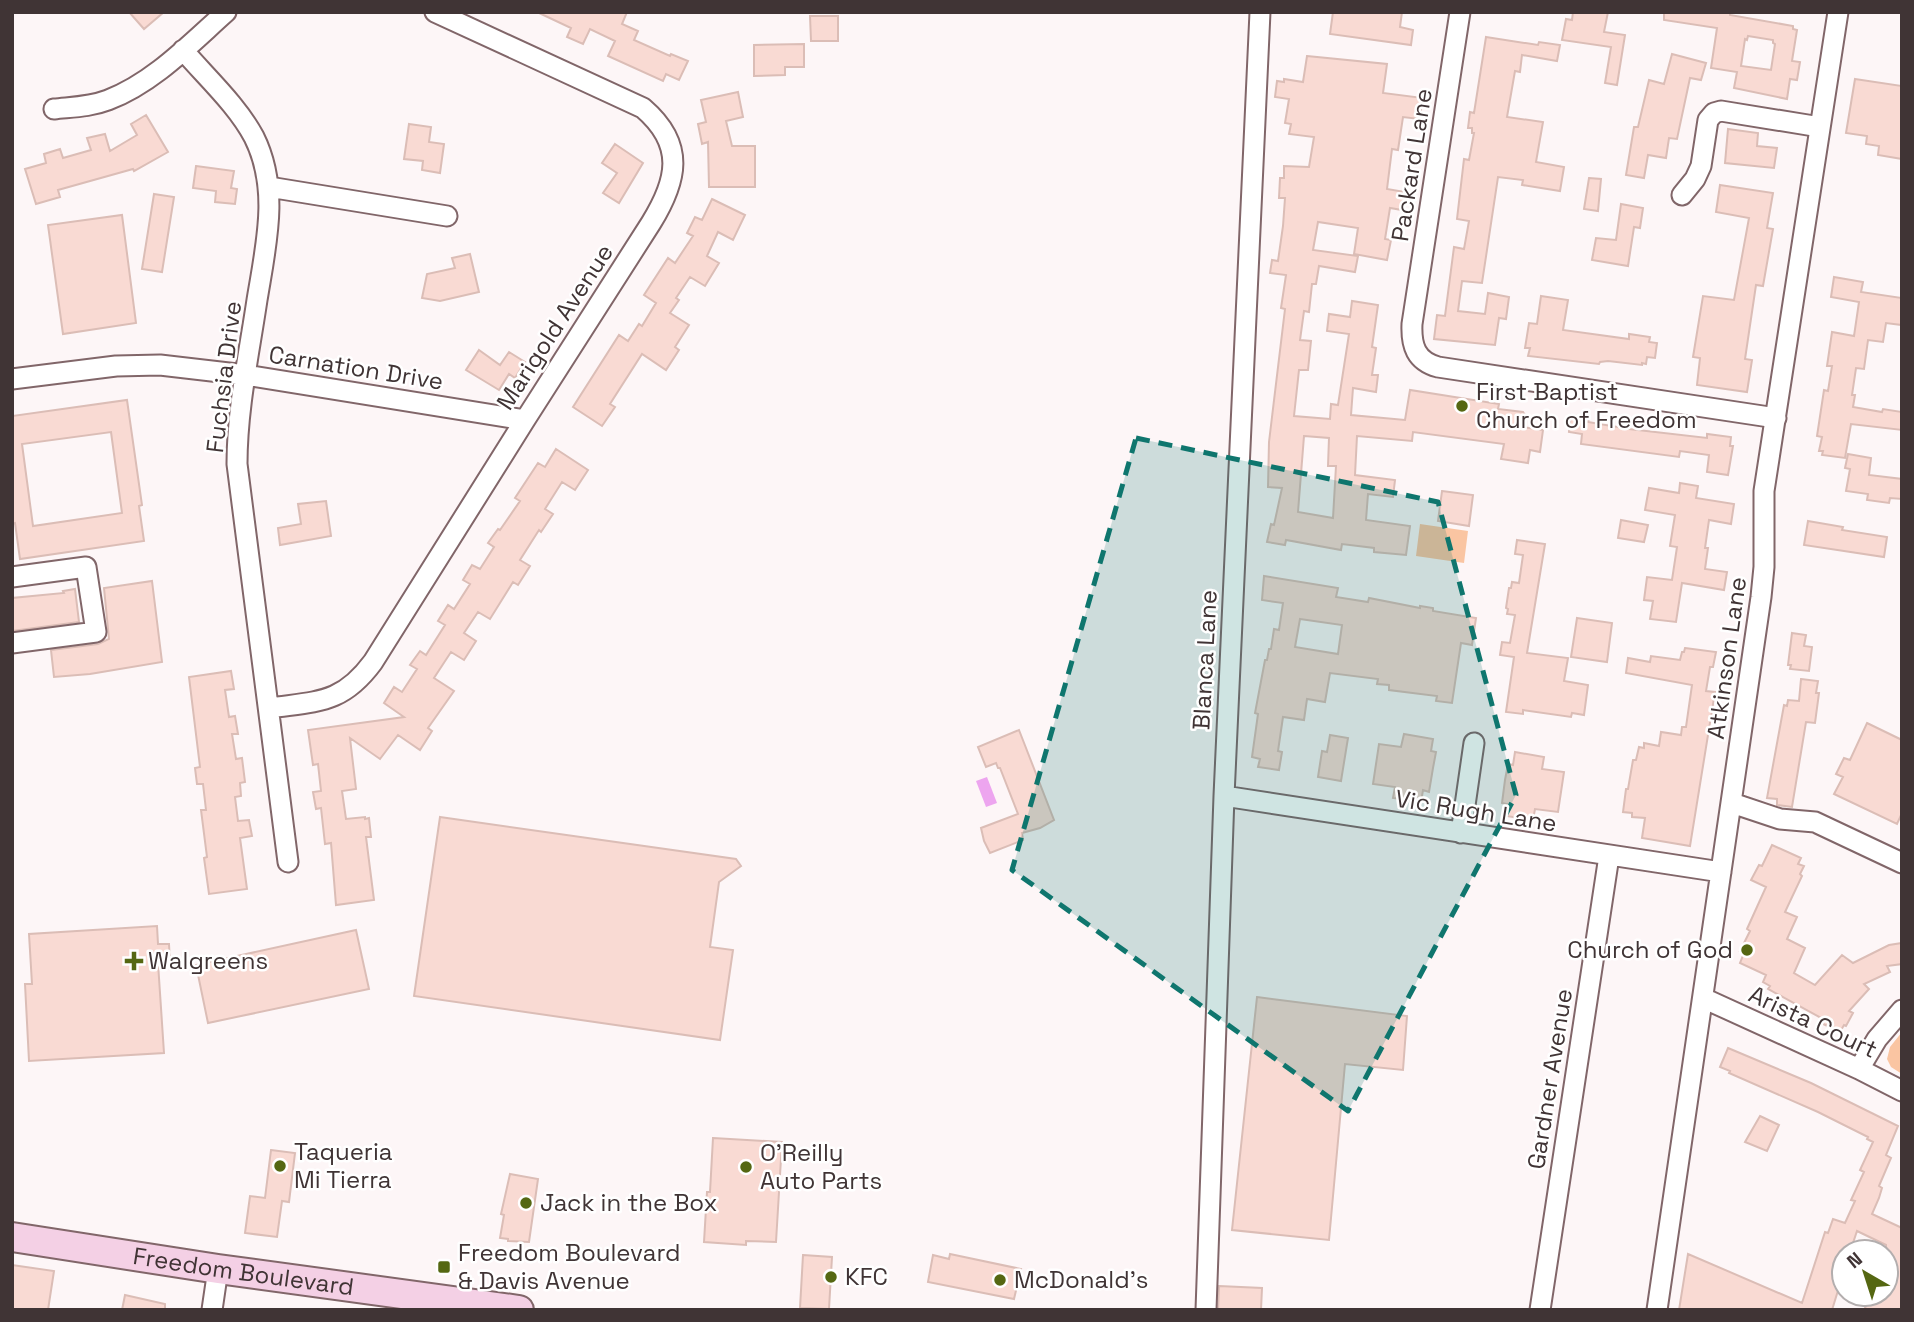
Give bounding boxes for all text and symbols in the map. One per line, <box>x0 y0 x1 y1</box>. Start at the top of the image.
street label: Packard Lane <box>1384 86 1439 244</box>
street label: Marigold Avenue <box>489 238 620 416</box>
street label: Fuchsia Drive <box>199 299 248 455</box>
street label: Carnation Drive <box>267 338 445 397</box>
place label: First Baptist Church of Freedom <box>1476 376 1697 435</box>
marker: First Baptist Church of Freedom <box>1454 398 1470 414</box>
street label: Atkinson Lane <box>1700 575 1753 741</box>
street label: Blanca Lane <box>1185 589 1224 731</box>
street label: Vic Rugh Lane <box>1393 782 1559 839</box>
place label: Church of God <box>1567 934 1733 965</box>
marker: Church of God <box>1739 942 1755 958</box>
place label: Walgreens <box>148 945 268 976</box>
marker: Walgreens <box>126 953 142 969</box>
street label: Arista Court <box>1744 978 1882 1065</box>
street label: Gardner Avenue <box>1520 986 1579 1171</box>
place label: Taqueria Mi Tierra <box>294 1136 393 1195</box>
place label: O'Reilly Auto Parts <box>760 1137 882 1196</box>
marker: Taqueria Mi Tierra <box>272 1158 288 1174</box>
marker: O'Reilly Auto Parts <box>738 1159 754 1175</box>
place label: Jack in the Box <box>540 1187 718 1218</box>
marker: Jack in the Box <box>518 1195 534 1211</box>
place label: Freedom Boulevard & Davis Avenue <box>458 1237 681 1296</box>
north arrow <box>1830 1238 1900 1308</box>
street label: Freedom Boulevard <box>131 1240 356 1302</box>
text: N <box>1842 1246 1867 1274</box>
marker: Freedom Boulevard & Davis Avenue <box>436 1259 452 1275</box>
place label: KFC <box>845 1261 888 1292</box>
place label: McDonald's <box>1014 1264 1148 1295</box>
marker: KFC <box>823 1269 839 1285</box>
marker: McDonald's <box>992 1272 1008 1288</box>

